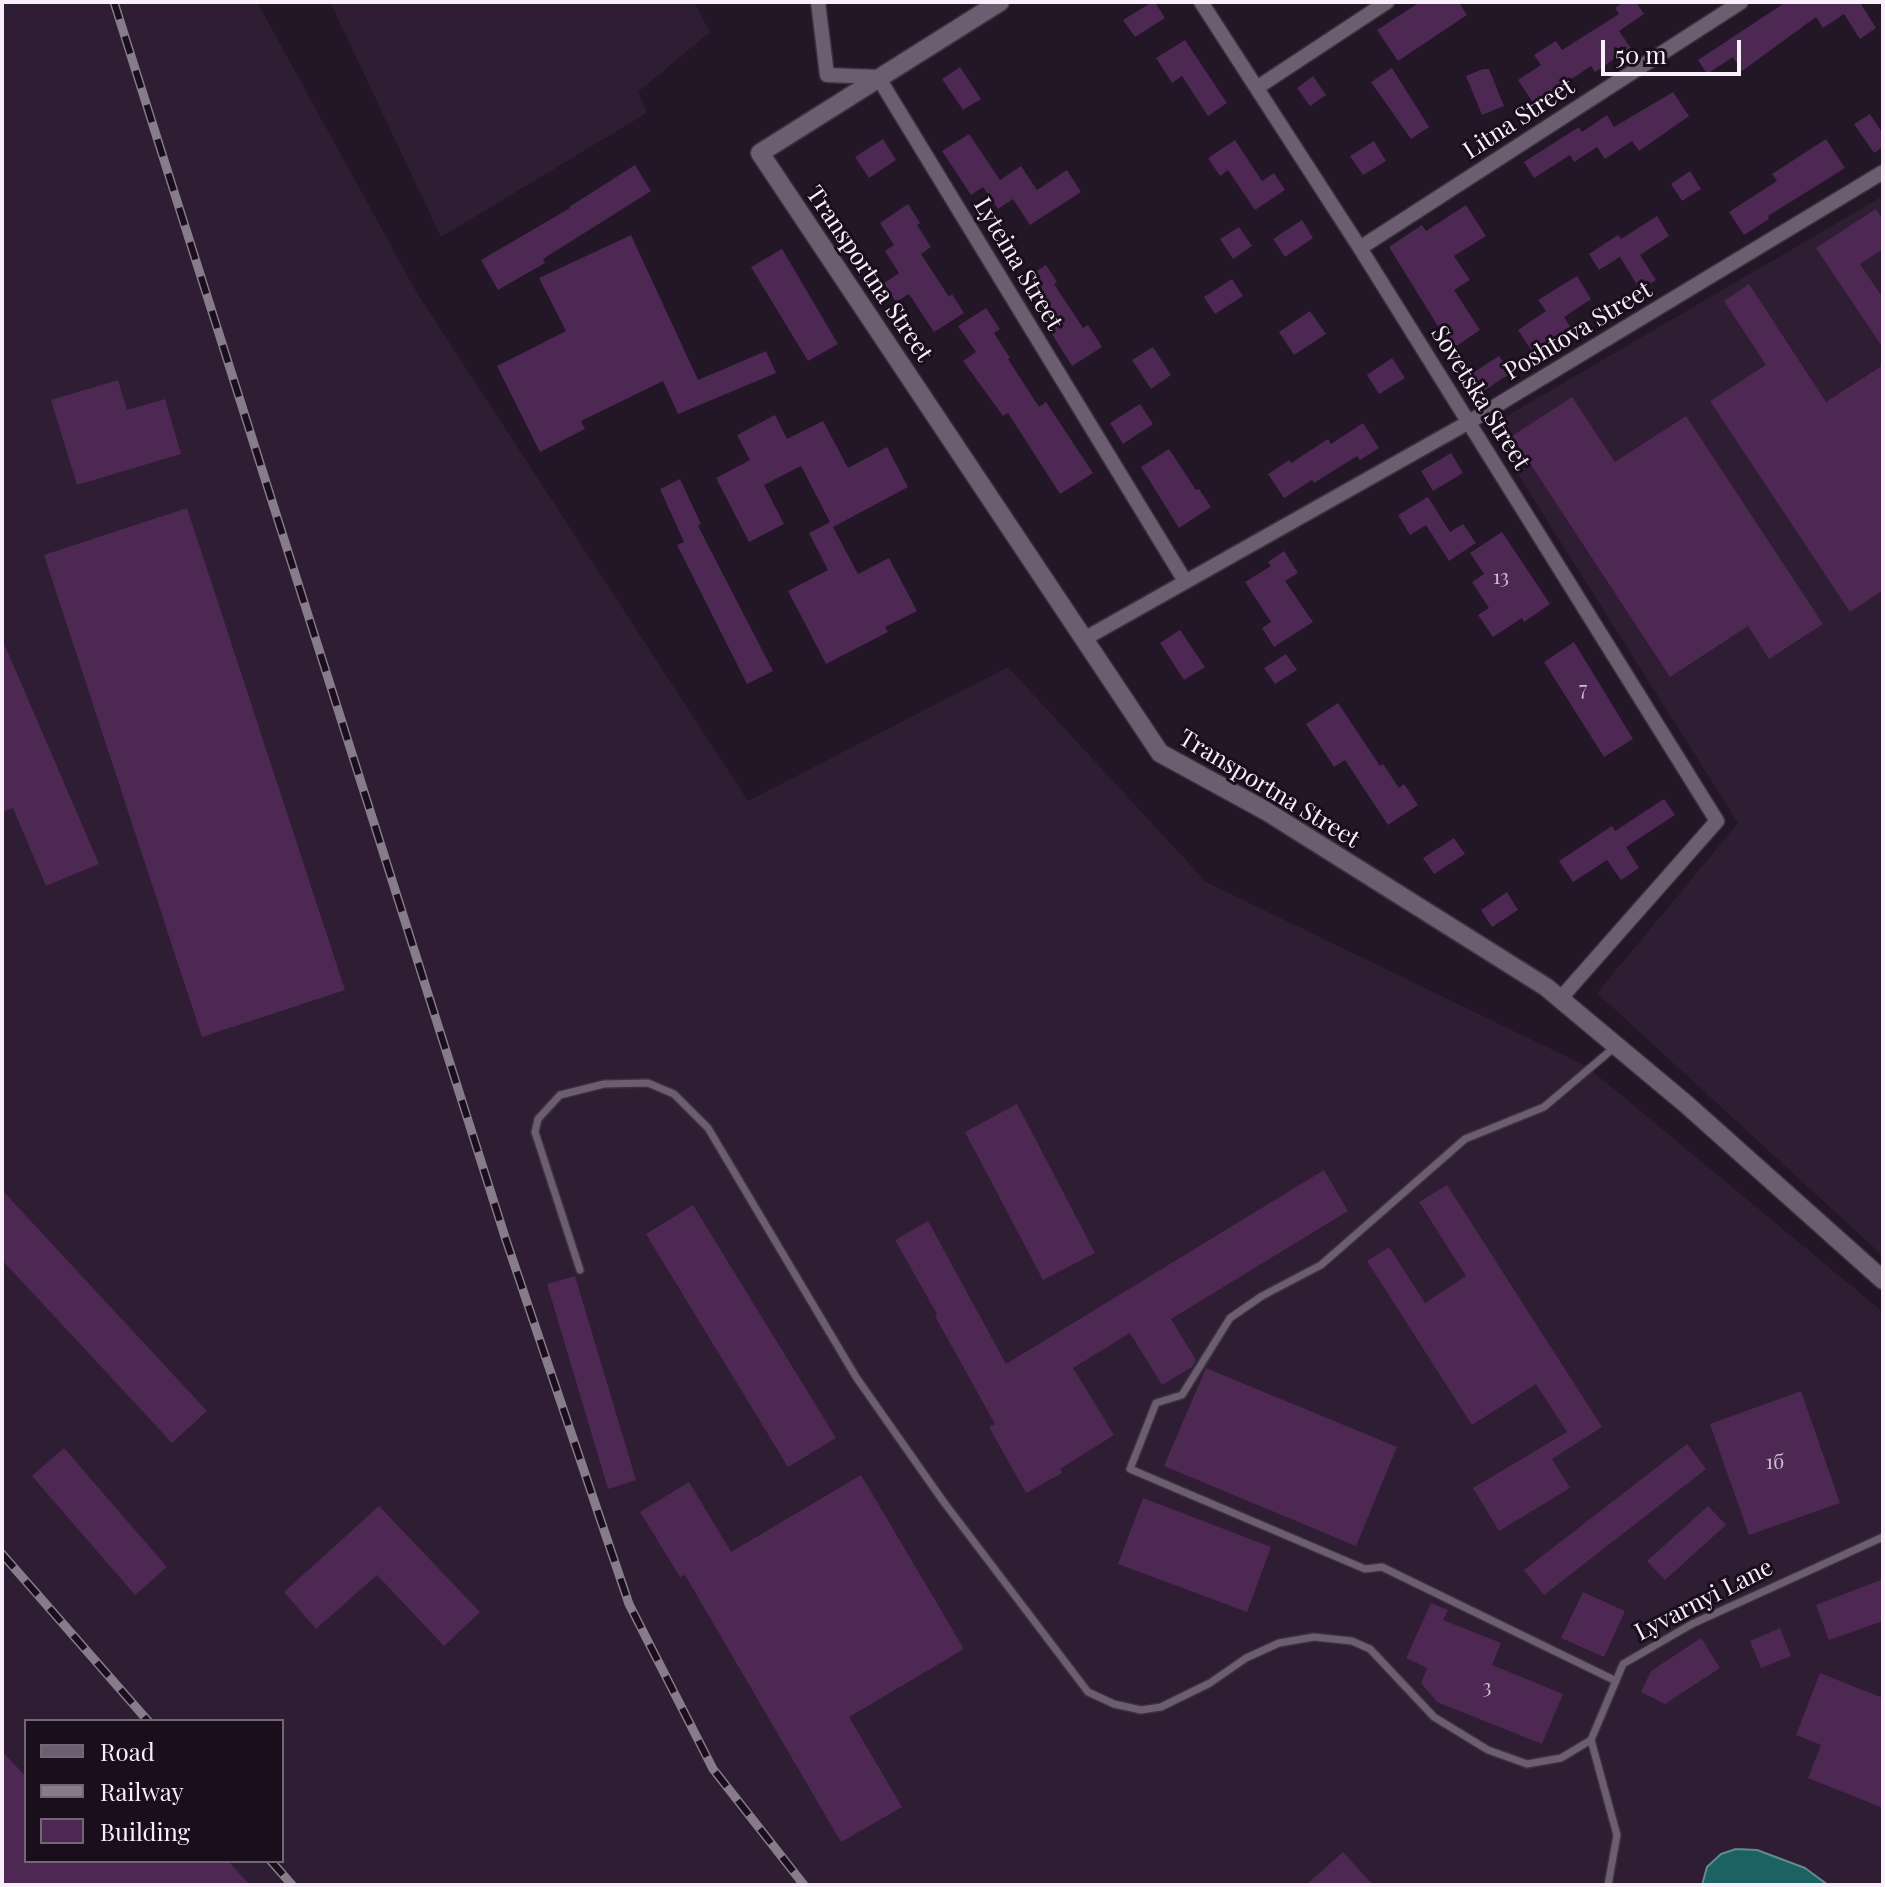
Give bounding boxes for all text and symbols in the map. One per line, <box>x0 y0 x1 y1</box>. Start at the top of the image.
scale bar <box>1605 24 1745 74</box>
text: 50 m <box>1615 38 1667 70</box>
street label: Litna Street <box>1458 73 1580 165</box>
street label: Transportna Street <box>800 181 938 367</box>
street label: Lyteina Street <box>967 193 1069 335</box>
street label: Poshtova Street <box>1499 276 1657 386</box>
street label: Sovetska Street <box>1424 321 1536 475</box>
house number: 13 <box>1493 566 1509 590</box>
house number: 7 <box>1579 678 1587 702</box>
street label: Transportna Street <box>1173 724 1365 854</box>
house number: 1б <box>1766 1451 1784 1475</box>
street label: Lyvarnyi Lane <box>1630 1553 1778 1647</box>
house number: 3 <box>1482 1676 1492 1700</box>
legend <box>24 1719 284 1863</box>
text: Road <box>100 1735 155 1767</box>
text: Railway <box>100 1775 184 1807</box>
text: Building <box>100 1815 190 1847</box>

